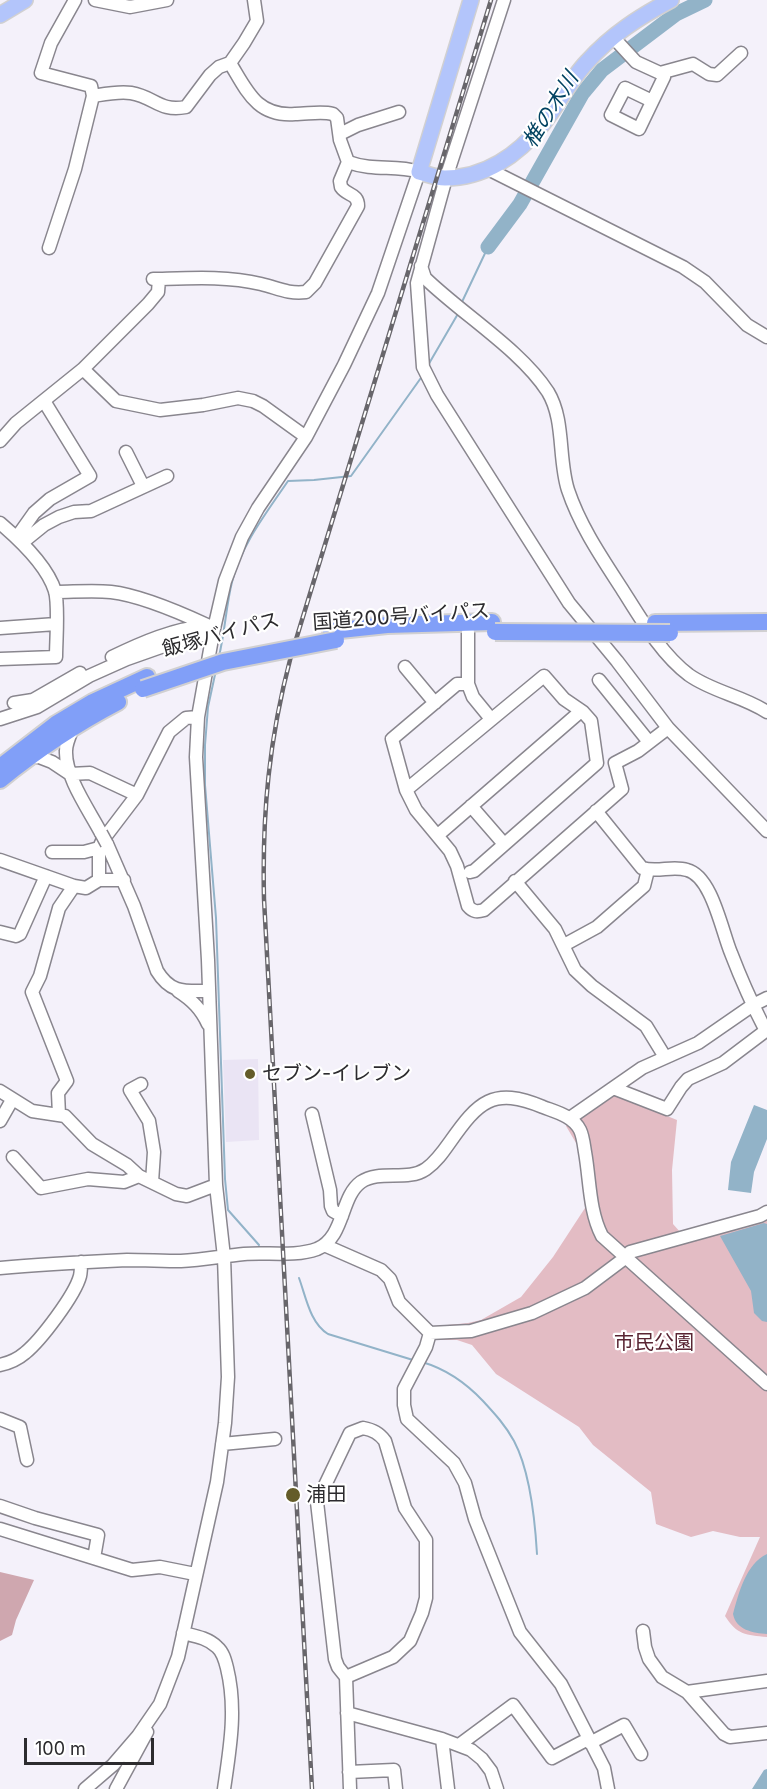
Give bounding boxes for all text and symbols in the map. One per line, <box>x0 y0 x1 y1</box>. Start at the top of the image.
water label: 椎の木川 <box>518 68 584 152</box>
street label: 国道200号バイパス <box>312 599 490 635</box>
street label: 飯塚バイパス <box>160 608 282 662</box>
place label: セブン-イレブン <box>262 1062 411 1086</box>
marker: セブン-イレブン <box>243 1067 257 1081</box>
park label: 市民公園 <box>614 1331 694 1355</box>
place label: 浦田 <box>306 1483 346 1507</box>
marker: 浦田 <box>284 1486 302 1504</box>
scale bar <box>27 1726 158 1764</box>
text: 100 m <box>35 1738 86 1759</box>

